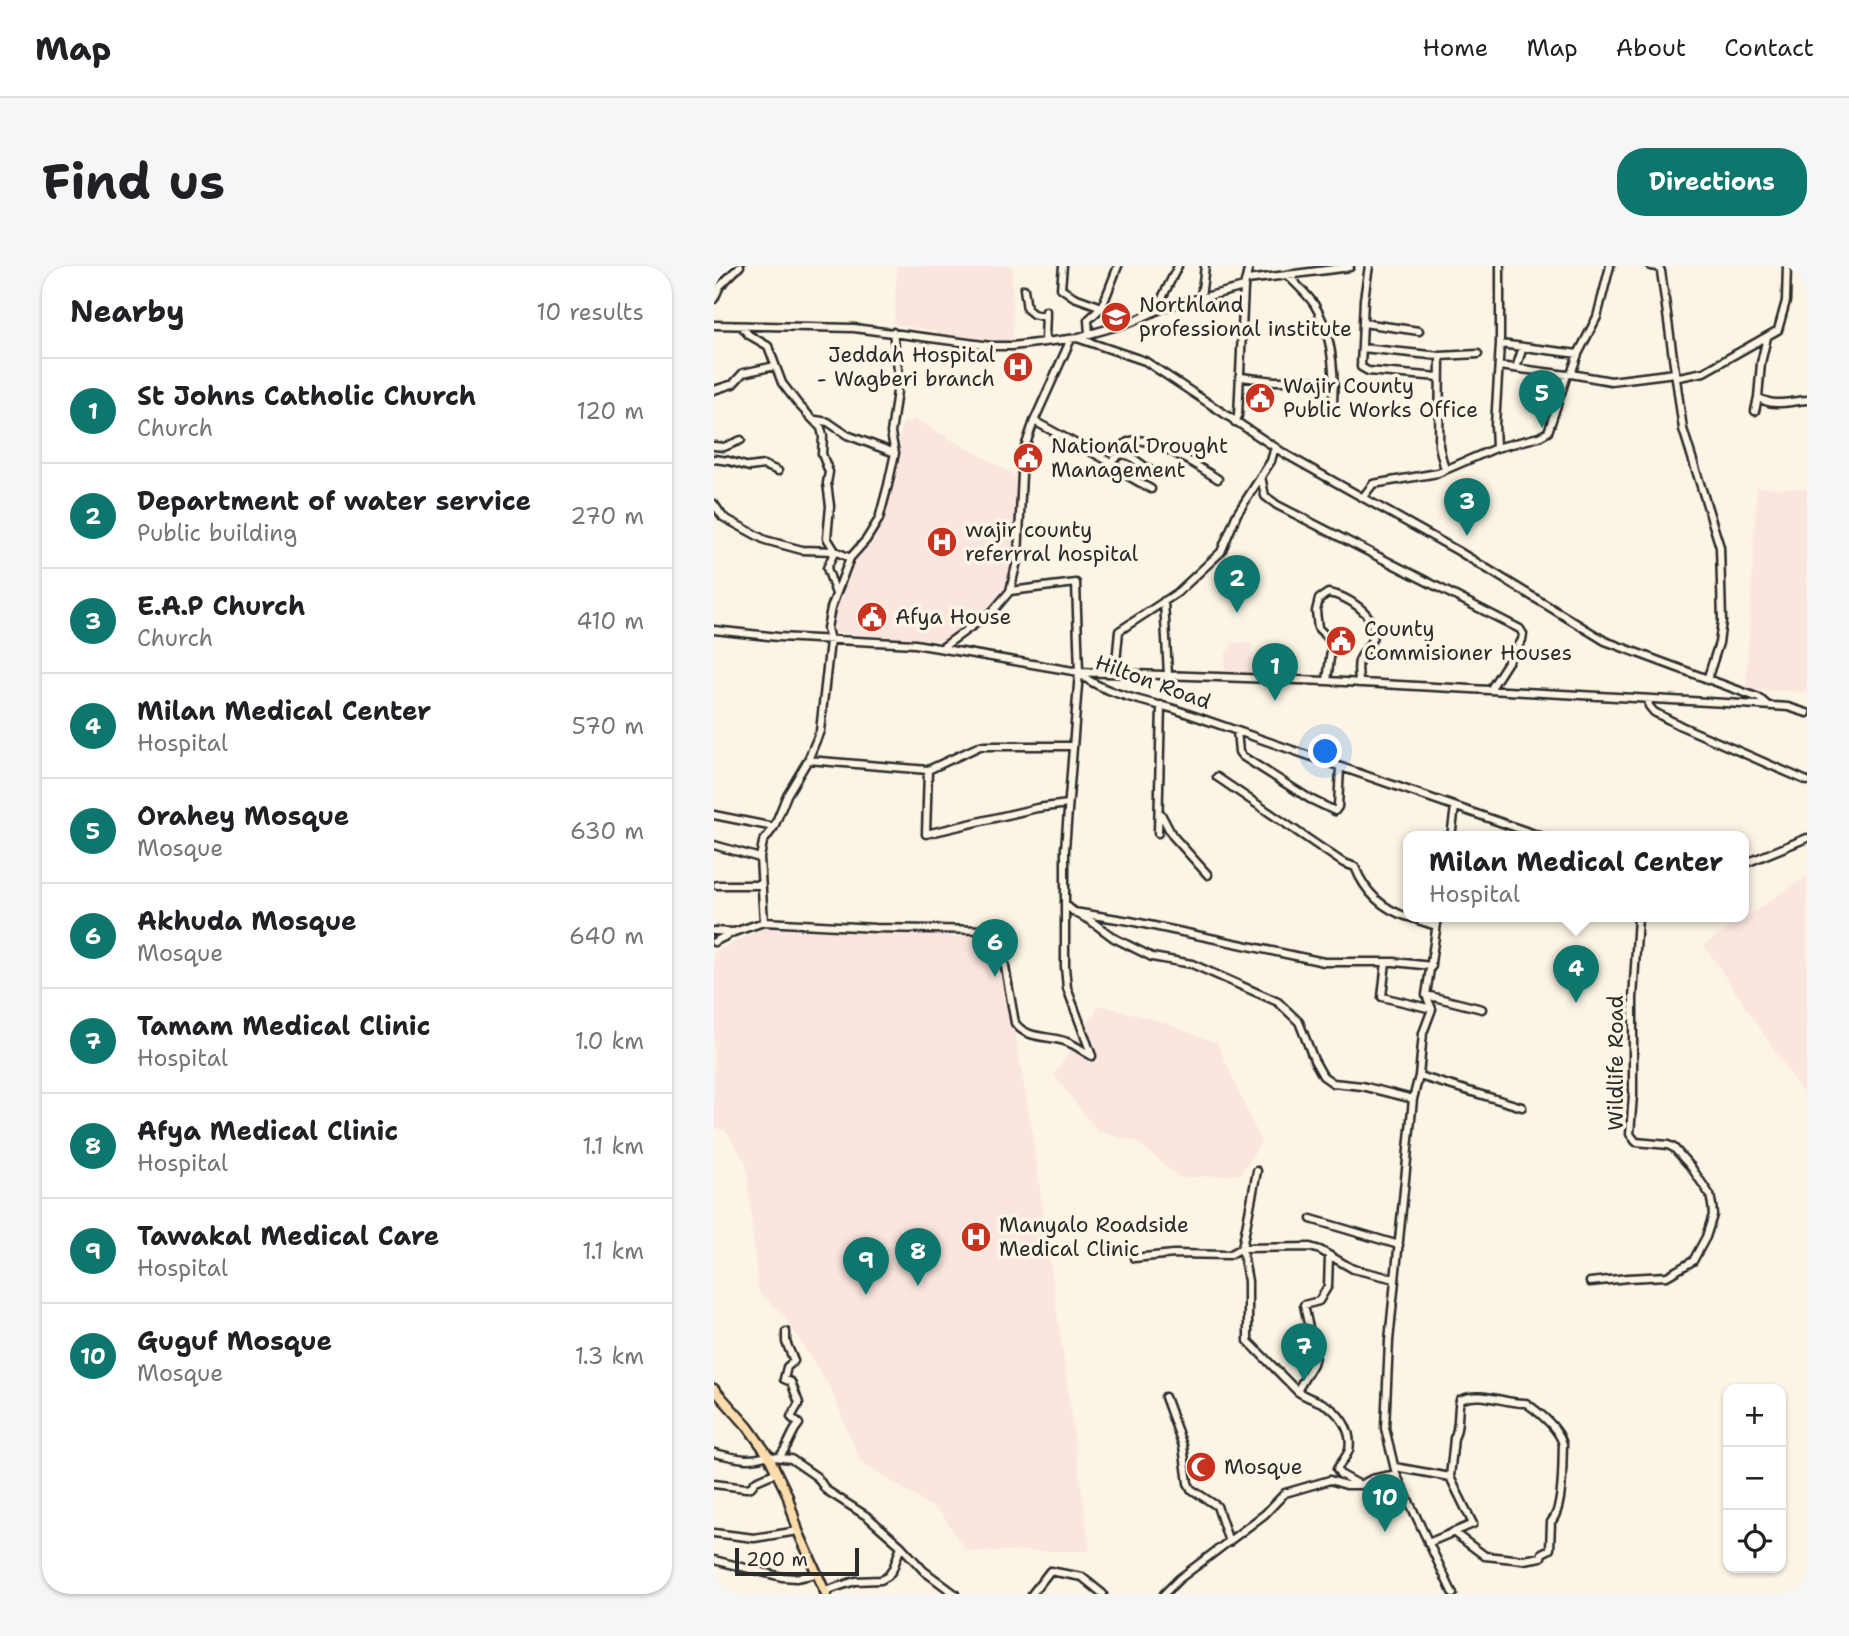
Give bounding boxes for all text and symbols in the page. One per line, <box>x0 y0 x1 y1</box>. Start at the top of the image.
text: Map <box>35 26 111 71</box>
text: Home <box>1422 32 1488 64</box>
text: Map <box>1526 32 1578 64</box>
text: About <box>1616 32 1686 64</box>
text: Contact <box>1724 32 1814 64</box>
button: Directions <box>1617 148 1807 216</box>
text: Find us <box>42 149 225 215</box>
text: Nearby <box>70 291 185 332</box>
place label: Northland professional institute <box>1139 291 1352 343</box>
text: 10 results <box>536 297 644 327</box>
school or university icon: Northland professional institute <box>1099 300 1133 334</box>
place label: Jeddah Hospital - Wagberi branch <box>817 341 996 393</box>
hospital icon: Jeddah Hospital - Wagberi branch <box>1001 350 1035 384</box>
pin: 5 <box>1519 370 1565 428</box>
place label: Wajir County Public Works Office <box>1283 372 1478 424</box>
text: St Johns Catholic Church <box>137 378 476 413</box>
public building icon: Wajir County Public Works Office <box>1243 381 1277 415</box>
text: 1 <box>88 396 98 426</box>
text: 120 m <box>576 396 644 426</box>
text: Church <box>137 413 213 443</box>
place label: National Drought Management <box>1051 432 1228 484</box>
public building icon: National Drought Management <box>1011 441 1045 475</box>
pin: 3 <box>1444 478 1490 536</box>
text: Department of water service <box>137 483 531 518</box>
text: 2 <box>85 501 101 531</box>
text: 270 m <box>570 501 644 531</box>
place label: wajir county referrral hospital <box>965 516 1139 568</box>
text: Public building <box>137 518 297 548</box>
hospital icon: wajir county referrral hospital <box>925 525 959 559</box>
pin: 2 <box>1214 555 1260 613</box>
text: E.A.P Church <box>137 588 305 623</box>
public building icon: Afya House <box>855 600 889 634</box>
place label: Afya House <box>895 603 1011 631</box>
text: 3 <box>85 606 101 636</box>
text: 410 m <box>576 606 644 636</box>
place label: County Commisioner Houses <box>1364 615 1572 667</box>
text: Church <box>137 623 213 653</box>
public building icon: County Commisioner Houses <box>1324 624 1358 658</box>
pin: 1 <box>1252 643 1298 701</box>
street label: Hilton Road <box>1091 648 1215 716</box>
text: Milan Medical Center <box>137 693 431 728</box>
text: 4 <box>85 711 101 741</box>
text: 570 m <box>572 711 644 741</box>
text: Hospital <box>137 728 228 758</box>
your location <box>1308 734 1342 768</box>
text: Orahey Mosque <box>137 798 349 833</box>
text: 5 <box>86 816 100 846</box>
text: 630 m <box>570 816 644 846</box>
popup <box>1403 831 1749 922</box>
text: Mosque <box>137 833 223 863</box>
text: Milan Medical Center <box>1429 844 1723 879</box>
text: Hospital <box>1429 879 1520 909</box>
text: Akhuda Mosque <box>137 903 357 938</box>
pin: 6 <box>972 919 1018 977</box>
text: 6 <box>85 921 101 951</box>
text: 640 m <box>569 921 644 951</box>
text: Mosque <box>137 938 223 968</box>
pin: 4 <box>1553 945 1599 1003</box>
street label: Wildlife Road <box>1602 995 1630 1131</box>
text: Tamam Medical Clinic <box>137 1008 431 1043</box>
text: 7 <box>85 1026 101 1056</box>
text: 1.0 km <box>575 1026 644 1056</box>
text: Hospital <box>137 1043 228 1073</box>
text: Afya Medical Clinic <box>137 1113 398 1148</box>
text: 8 <box>85 1131 101 1161</box>
text: 1.1 km <box>582 1131 644 1161</box>
text: Hospital <box>137 1148 228 1178</box>
place label: Manyalo Roadside Medical Clinic <box>999 1211 1189 1263</box>
text: Tawakal Medical Care <box>137 1218 439 1253</box>
hospital icon: Manyalo Roadside Medical Clinic <box>959 1220 993 1254</box>
pin: 8 <box>895 1228 941 1286</box>
text: 9 <box>85 1236 101 1266</box>
text: 1.1 km <box>582 1236 644 1266</box>
pin: 9 <box>843 1237 889 1295</box>
text: Hospital <box>137 1253 228 1283</box>
text: Guguf Mosque <box>137 1323 332 1358</box>
pin: 7 <box>1281 1323 1327 1381</box>
text: 10 <box>80 1341 106 1371</box>
text: 1.3 km <box>575 1341 644 1371</box>
text: Mosque <box>137 1358 223 1388</box>
map controls <box>1723 1384 1786 1573</box>
button: + <box>1723 1384 1786 1447</box>
button: − <box>1723 1447 1786 1510</box>
mosque icon: Mosque <box>1184 1450 1218 1484</box>
place label: Mosque <box>1224 1453 1303 1481</box>
pin: 10 <box>1362 1474 1408 1532</box>
button: locate <box>1723 1510 1786 1573</box>
scale bar <box>735 1545 859 1577</box>
text: 200 m <box>746 1547 808 1572</box>

